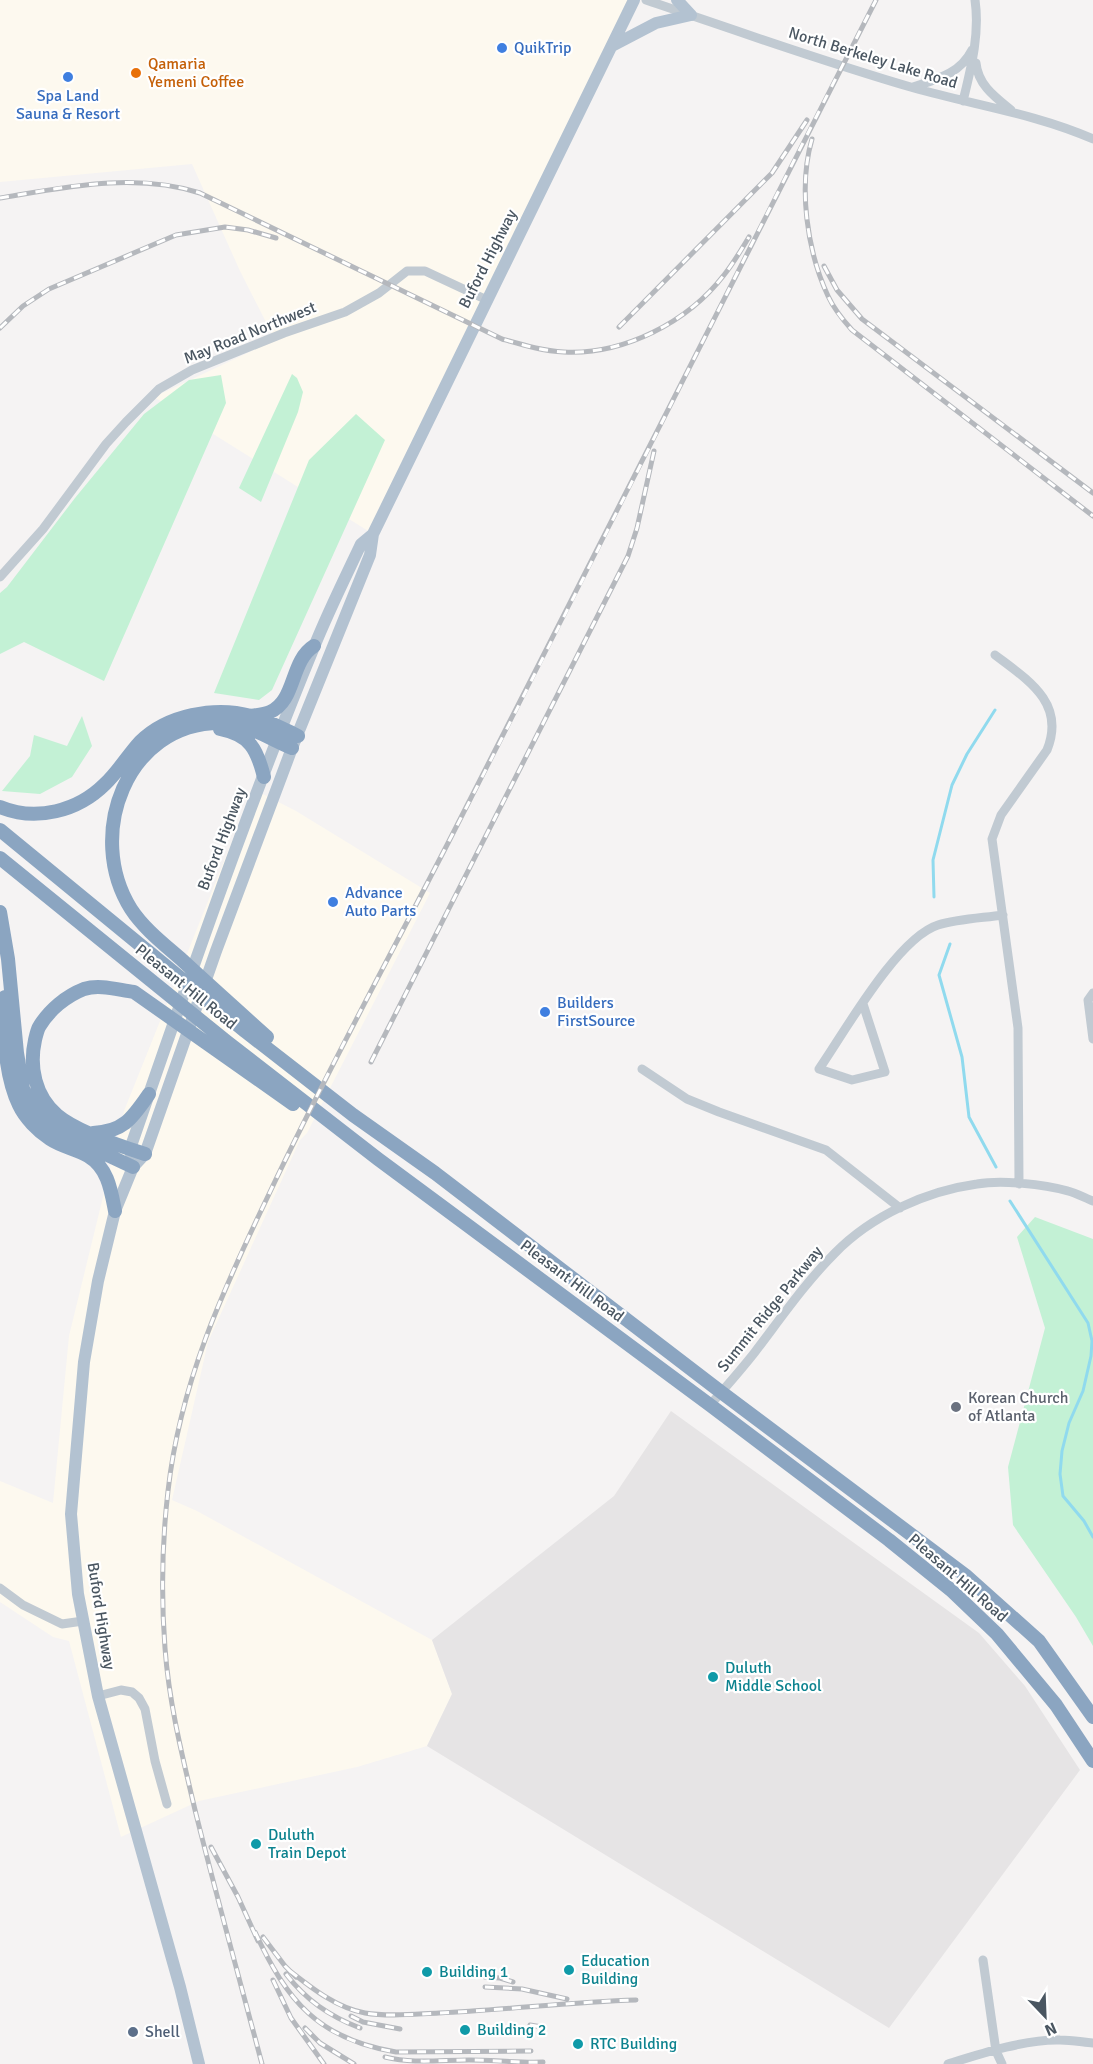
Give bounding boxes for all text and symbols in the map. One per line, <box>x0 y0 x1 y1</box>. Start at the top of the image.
street label: North Berkeley Lake Road <box>786 23 960 93</box>
place label: QuikTrip <box>514 38 572 58</box>
marker: QuikTrip <box>495 41 509 55</box>
place label: Qamaria Yemeni Coffee <box>148 54 244 92</box>
marker: Qamaria Yemeni Coffee <box>129 66 143 80</box>
marker: Spa Land Sauna & Resort <box>61 70 75 84</box>
place label: Spa Land Sauna & Resort <box>16 86 120 124</box>
street label: Buford Highway <box>454 206 522 312</box>
street label: May Road Northwest <box>181 297 319 369</box>
street label: Buford Highway <box>193 784 251 893</box>
place label: Advance Auto Parts <box>345 883 416 921</box>
marker: Advance Auto Parts <box>326 895 340 909</box>
street label: Pleasant Hill Road <box>131 940 241 1034</box>
place label: Builders FirstSource <box>557 993 635 1031</box>
marker: Builders FirstSource <box>538 1005 552 1019</box>
street label: Pleasant Hill Road <box>516 1235 628 1327</box>
street label: Summit Ridge Parkway <box>713 1242 827 1376</box>
place label: Korean Church of Atlanta <box>968 1388 1069 1426</box>
marker: Korean Church of Atlanta <box>949 1400 963 1414</box>
street label: Pleasant Hill Road <box>904 1530 1012 1626</box>
street label: Buford Highway <box>83 1561 119 1672</box>
place label: Duluth Middle School <box>725 1658 822 1696</box>
marker: Duluth Middle School <box>706 1670 720 1684</box>
place label: Duluth Train Depot <box>268 1825 347 1863</box>
marker: Duluth Train Depot <box>249 1837 263 1851</box>
place label: Education Building <box>581 1951 650 1989</box>
place label: Building 1 <box>439 1962 508 1982</box>
marker: Education Building <box>562 1963 576 1977</box>
marker: Building 1 <box>420 1965 434 1979</box>
north arrow <box>1015 1986 1075 2046</box>
text: N <box>1041 2018 1060 2040</box>
place label: Building 2 <box>477 2020 546 2040</box>
place label: Shell <box>145 2022 180 2042</box>
marker: Building 2 <box>458 2023 472 2037</box>
marker: Shell <box>126 2025 140 2039</box>
place label: RTC Building <box>590 2034 677 2054</box>
marker: RTC Building <box>571 2037 585 2051</box>

